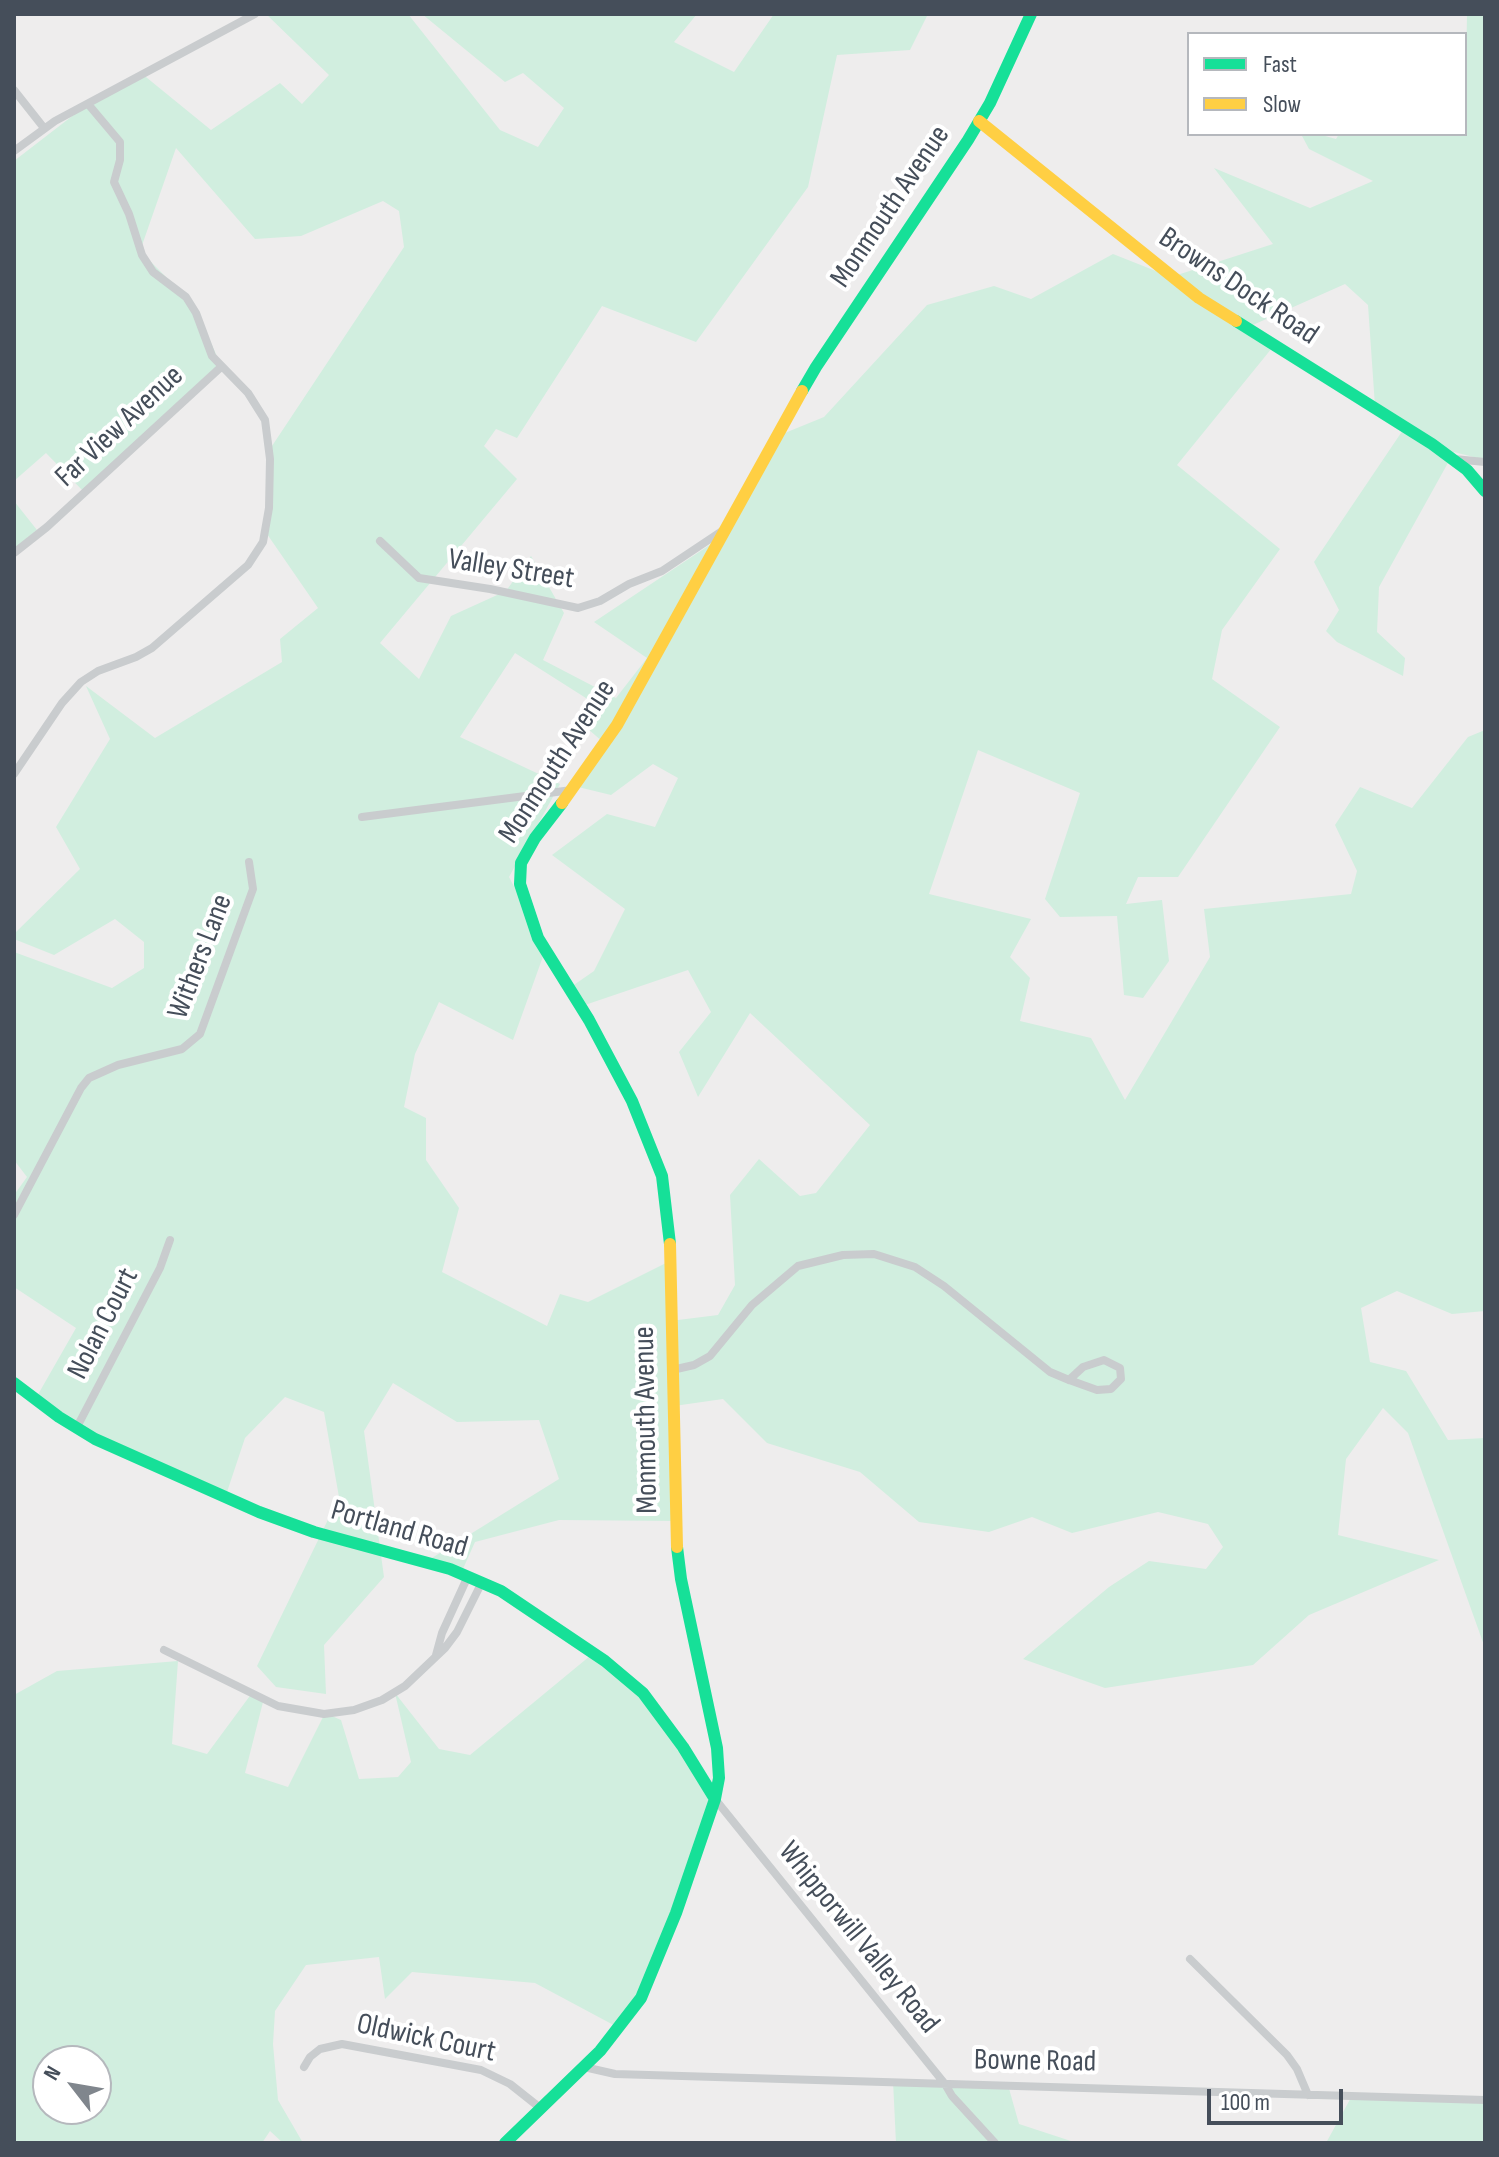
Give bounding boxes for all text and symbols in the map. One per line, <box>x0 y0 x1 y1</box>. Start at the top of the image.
legend <box>1187 32 1467 136</box>
text: Fast <box>1263 50 1297 79</box>
text: Slow <box>1263 90 1301 119</box>
street label: Monmouth Avenue <box>824 119 958 295</box>
street label: Browns Dock Road <box>1151 221 1325 353</box>
street label: Far View Avenue <box>49 359 191 495</box>
street label: Valley Street <box>446 542 576 598</box>
street label: Monmouth Avenue <box>492 674 624 850</box>
street label: Withers Lane <box>161 890 241 1024</box>
street label: Nolan Court <box>61 1262 147 1386</box>
street label: Monmouth Avenue <box>627 1326 667 1514</box>
street label: Portland Road <box>327 1493 471 1567</box>
street label: Whipporwill Valley Road <box>770 1835 946 2041</box>
street label: Oldwick Court <box>353 2007 499 2071</box>
street label: Bowne Road <box>974 2043 1096 2081</box>
north arrow <box>32 2045 112 2125</box>
text: N <box>38 2061 67 2085</box>
scale bar <box>1211 2073 1347 2123</box>
text: 100 m <box>1221 2088 1270 2117</box>

